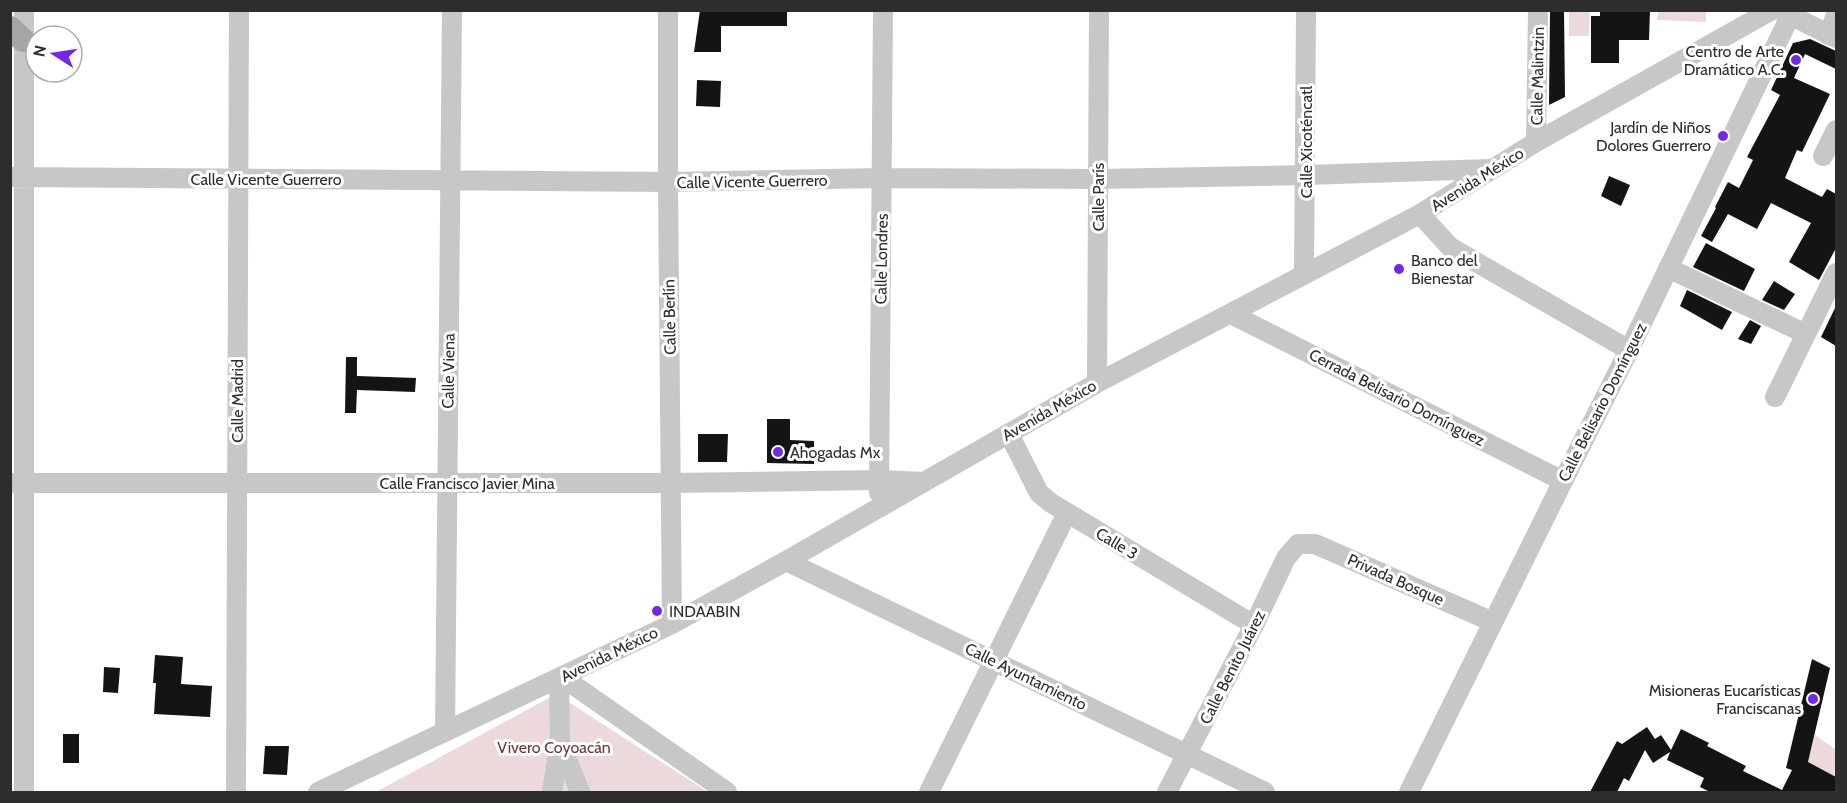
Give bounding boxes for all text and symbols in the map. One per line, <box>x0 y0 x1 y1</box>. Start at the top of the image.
north arrow <box>24 24 84 84</box>
street label: Calle Malintzin <box>1527 26 1548 125</box>
place label: Centro de Arte Dramático A.C. <box>1684 42 1784 79</box>
text: N <box>29 43 50 58</box>
marker: Centro de Arte Dramático A.C. <box>1789 53 1803 67</box>
street label: Calle Xicoténcatl <box>1297 86 1316 198</box>
place label: Jardín de Niños Dolores Guerrero <box>1596 118 1711 155</box>
marker: Jardín de Niños Dolores Guerrero <box>1716 129 1730 143</box>
street label: Avenida México <box>1427 143 1527 215</box>
street label: Calle París <box>1089 162 1108 231</box>
street label: Calle Vicente Guerrero <box>191 170 342 189</box>
street label: Calle Vicente Guerrero <box>676 171 828 192</box>
street label: Calle Londres <box>871 213 892 305</box>
place label: Banco del Bienestar <box>1411 251 1478 288</box>
marker: Banco del Bienestar <box>1392 262 1406 276</box>
street label: Calle Berlín <box>659 279 680 355</box>
street label: Calle Belisario Domínguez <box>1554 319 1651 485</box>
street label: Calle Viena <box>438 333 459 409</box>
street label: Cerrada Belisario Domínguez <box>1306 345 1488 450</box>
street label: Calle Madrid <box>228 359 247 443</box>
street label: Avenida México <box>999 376 1100 445</box>
place label: Ahogadas Mx <box>790 443 881 462</box>
marker: Ahogadas Mx <box>771 445 785 459</box>
street label: Calle Francisco Javier Mina <box>379 474 555 493</box>
street label: Calle 3 <box>1092 524 1141 563</box>
street label: Privada Bosque <box>1345 550 1447 609</box>
place label: INDAABIN <box>669 602 740 621</box>
marker: INDAABIN <box>650 604 664 618</box>
street label: Calle Benito Juárez <box>1196 607 1270 727</box>
street label: Avenida México <box>558 623 661 686</box>
street label: Calle Ayuntamiento <box>962 639 1090 714</box>
place label: Misioneras Eucarísticas Franciscanas <box>1649 681 1801 718</box>
marker: Misioneras Eucarísticas Franciscanas <box>1806 692 1820 706</box>
park label: Vivero Coyoacán <box>497 738 611 757</box>

